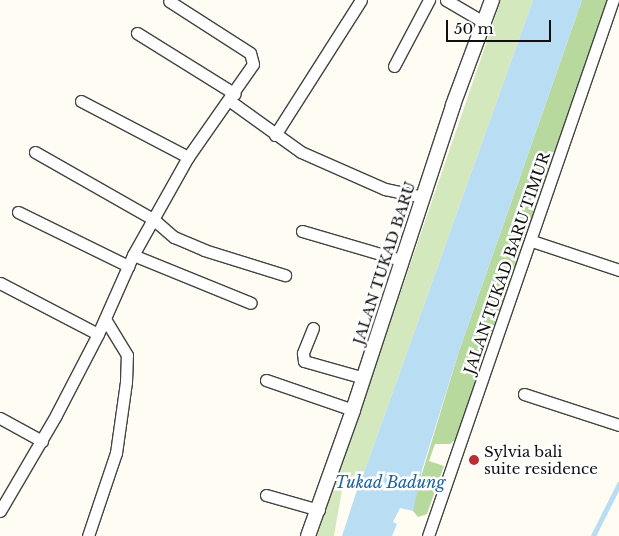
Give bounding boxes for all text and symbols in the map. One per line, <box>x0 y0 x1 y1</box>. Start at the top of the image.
scale bar <box>449 10 554 42</box>
text: 50 m <box>454 19 494 38</box>
street label: JALAN TUKAD BARU TIMUR <box>460 149 554 377</box>
street label: JALAN TUKAD BARU <box>349 179 419 347</box>
place label: Sylvia bali suite residence <box>484 442 598 477</box>
marker: Sylvia bali suite residence <box>468 454 480 466</box>
water label: Tukad Badung <box>335 472 445 492</box>

